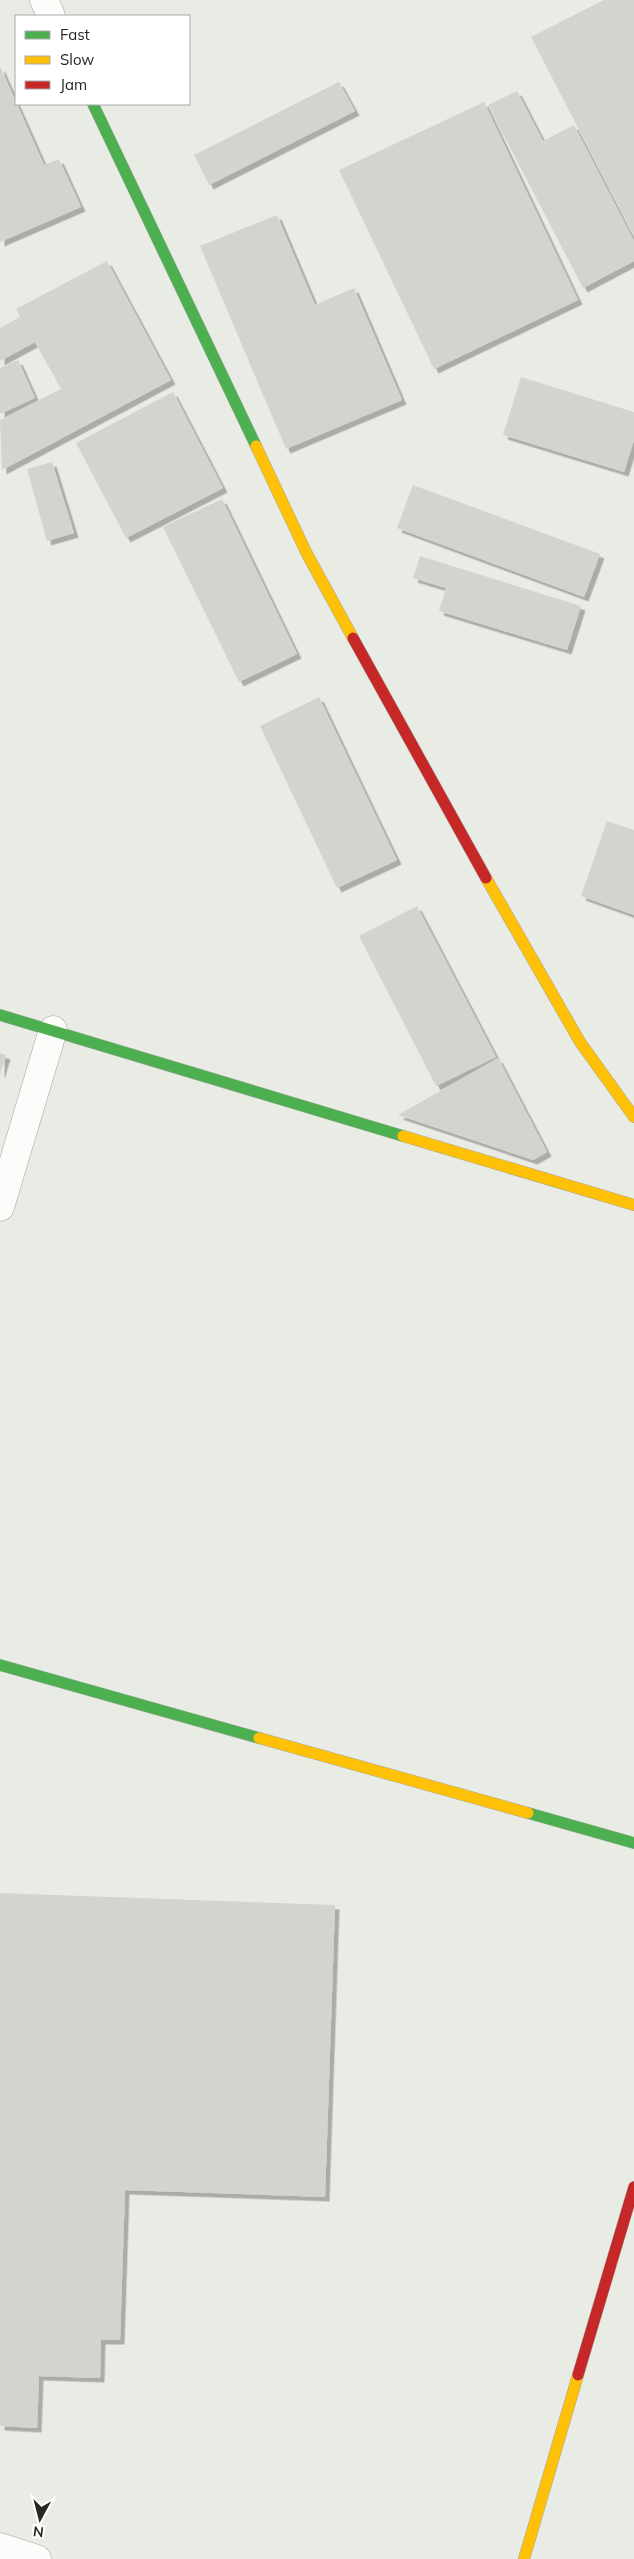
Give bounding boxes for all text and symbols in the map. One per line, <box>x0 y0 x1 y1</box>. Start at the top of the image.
legend <box>15 15 190 105</box>
text: Fast <box>60 25 90 44</box>
text: Slow <box>60 50 94 69</box>
text: Jam <box>60 75 87 94</box>
north arrow <box>15 2494 65 2544</box>
text: N <box>32 2522 45 2541</box>

